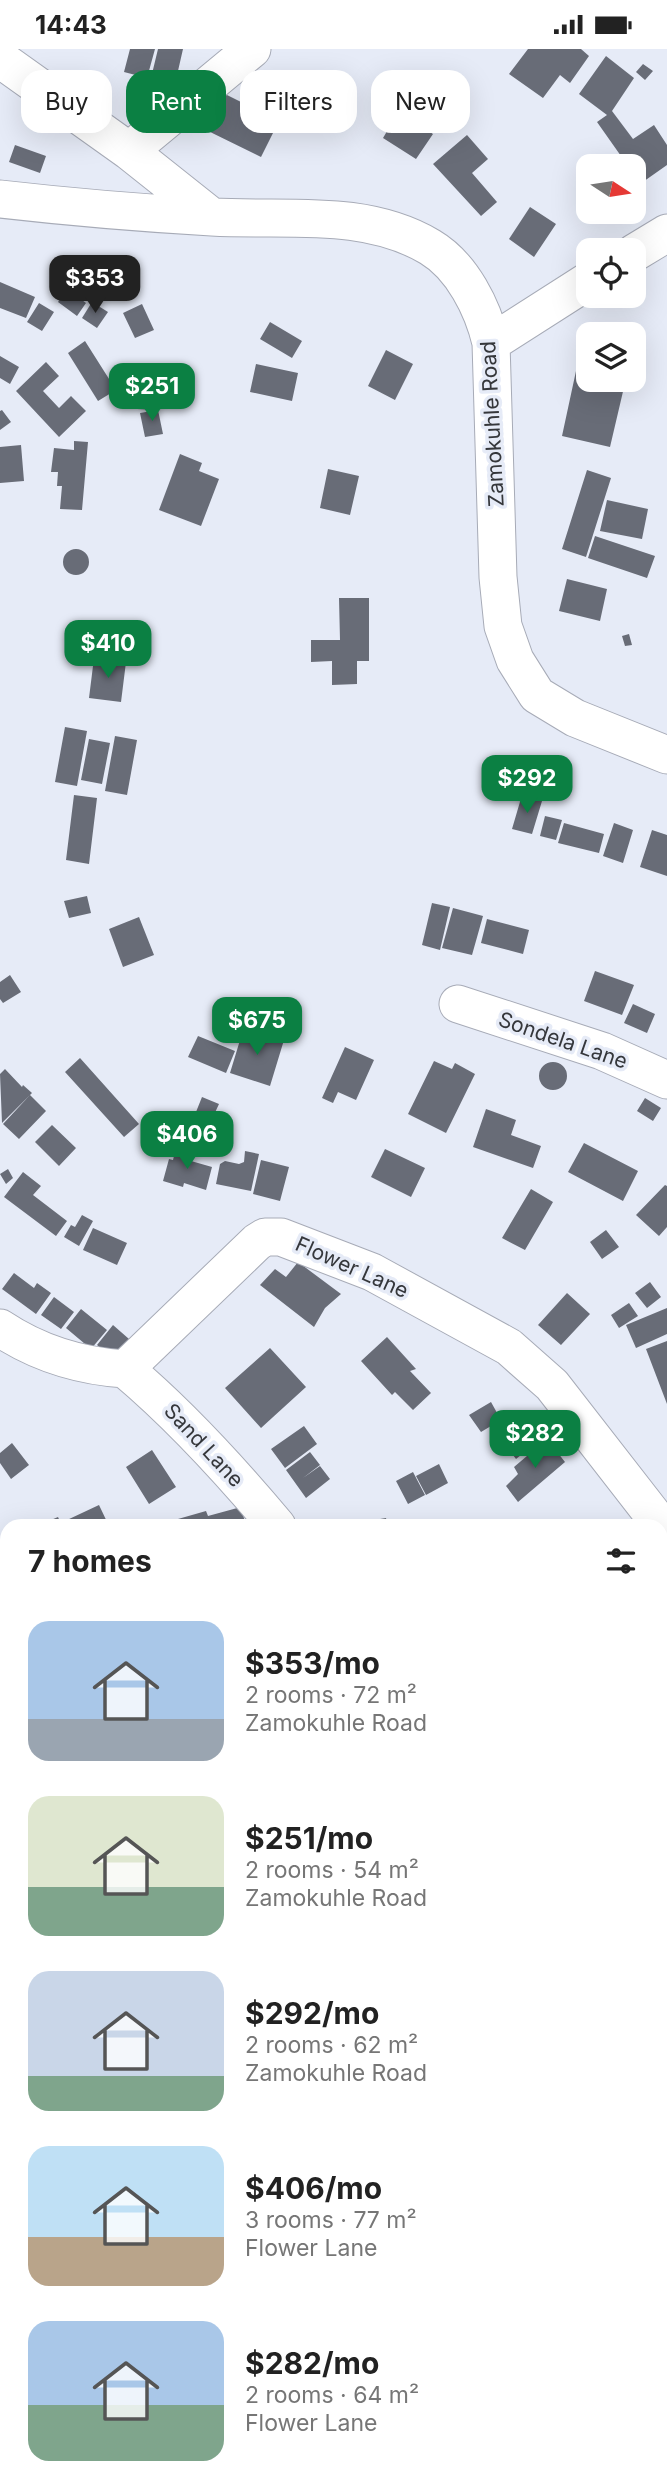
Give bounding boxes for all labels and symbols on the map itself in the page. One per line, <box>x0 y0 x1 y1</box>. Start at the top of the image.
north arrow <box>576 154 646 224</box>
pin: $353 <box>54 255 136 315</box>
street label: Zamokuhle Road <box>475 340 509 508</box>
pin: $251 <box>111 363 193 423</box>
pin: $410 <box>67 621 149 680</box>
pin: $292 <box>486 755 568 815</box>
pin: $675 <box>216 997 298 1057</box>
street label: Sondela Lane <box>495 1006 631 1074</box>
pin: $406 <box>146 1111 228 1171</box>
street label: Flower Lane <box>292 1231 412 1303</box>
street label: Sand Lane <box>159 1398 249 1492</box>
pin: $282 <box>494 1411 576 1470</box>

